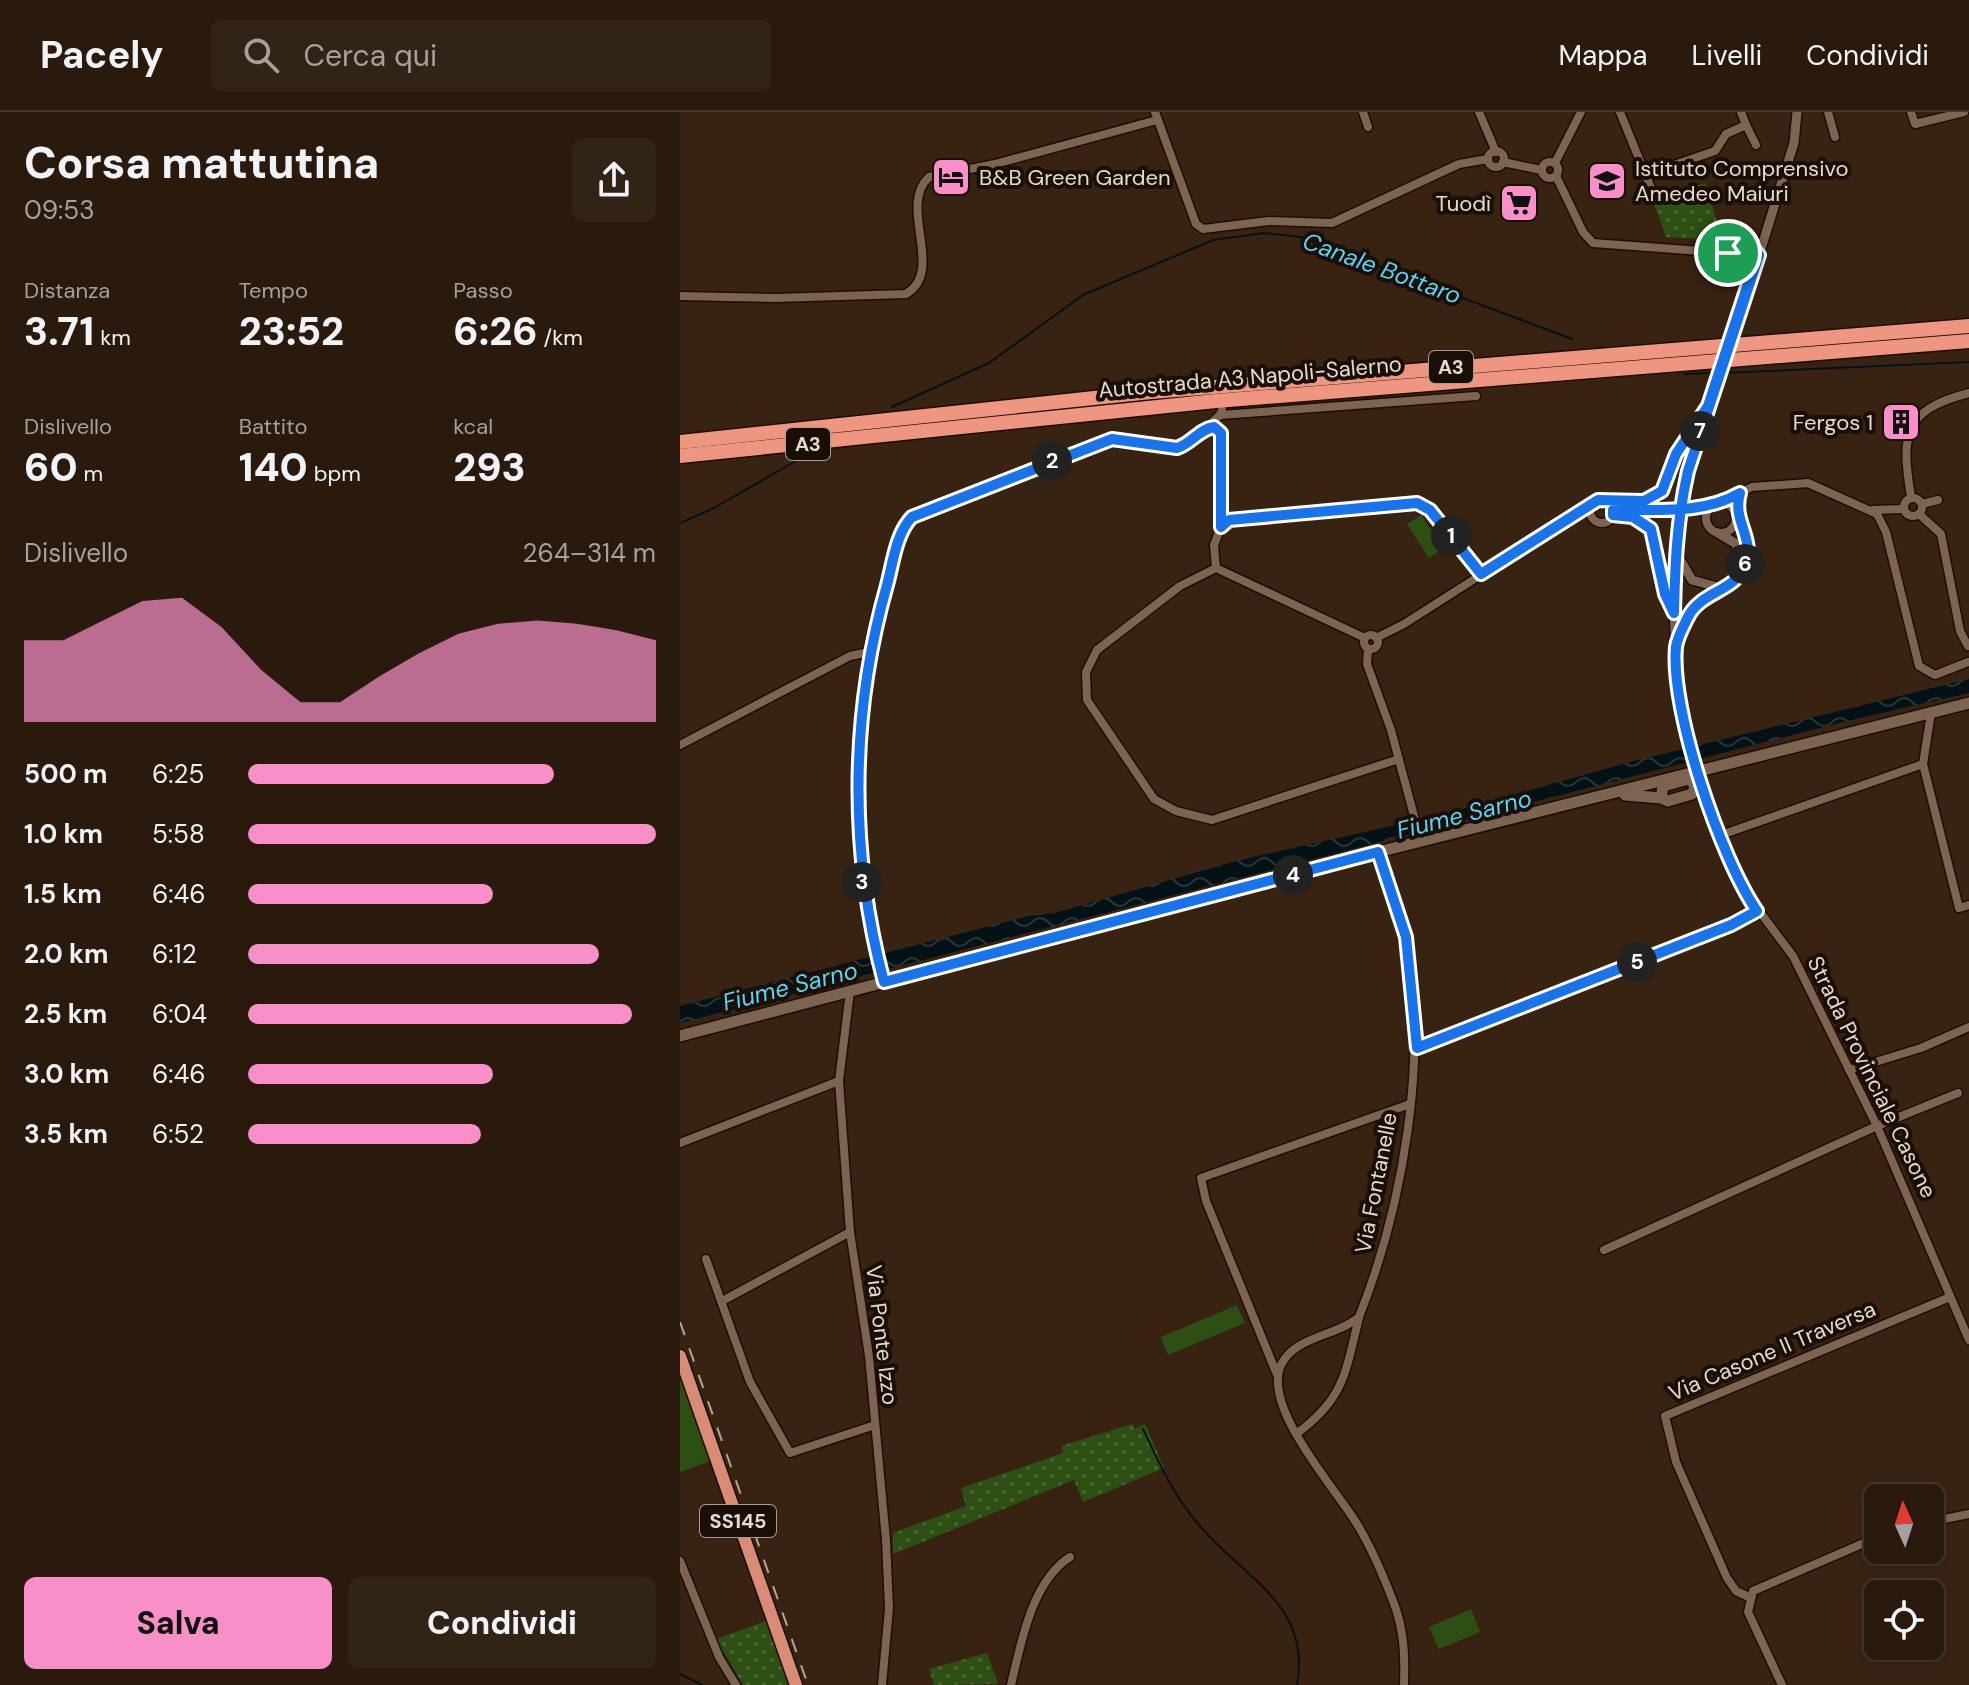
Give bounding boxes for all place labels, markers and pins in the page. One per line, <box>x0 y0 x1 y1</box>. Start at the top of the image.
place label: Istituto Comprensivo Amedeo Maiuri <box>1635 154 1849 208</box>
hotel icon: B&B Green Garden <box>930 156 972 198</box>
school or university icon: Istituto Comprensivo Amedeo Maiuri <box>1586 160 1628 202</box>
place label: B&B Green Garden <box>979 163 1171 192</box>
supermarket icon: Tuodì <box>1498 182 1540 224</box>
place label: Tuodì <box>1435 189 1491 218</box>
pin <box>1694 219 1762 287</box>
building icon: Fergos 1 <box>1880 401 1922 443</box>
place label: Fergos 1 <box>1793 408 1873 437</box>
pin: 7 <box>1680 411 1720 451</box>
pin: 2 <box>1032 441 1072 481</box>
pin: 1 <box>1431 516 1471 556</box>
pin: 6 <box>1725 544 1765 584</box>
pin: 4 <box>1273 855 1313 895</box>
pin: 3 <box>842 862 882 902</box>
pin: 5 <box>1617 942 1657 982</box>

